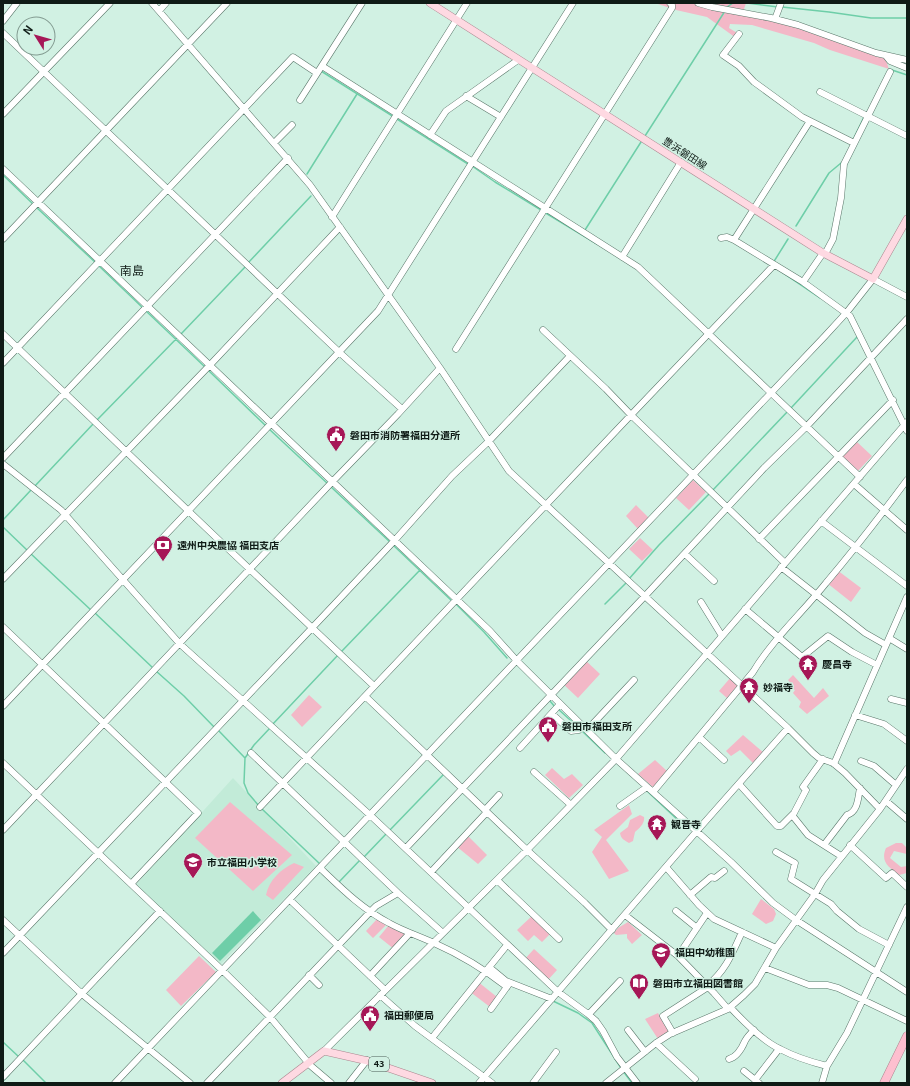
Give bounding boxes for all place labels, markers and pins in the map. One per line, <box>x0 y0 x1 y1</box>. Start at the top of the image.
public building icon: 磐田市消防署福田分遣所 <box>325 424 347 452</box>
place label: 磐田市消防署福田分遣所 <box>350 427 460 442</box>
bank icon: 遠州中央農協 福田支店 <box>152 534 174 562</box>
place label: 遠州中央農協 福田支店 <box>177 537 279 552</box>
temple icon: 慶昌寺 <box>797 653 819 681</box>
place label: 慶昌寺 <box>822 656 852 671</box>
temple icon: 妙福寺 <box>738 676 760 704</box>
place label: 妙福寺 <box>763 679 793 694</box>
public building icon: 磐田市福田支所 <box>537 715 559 743</box>
place label: 磐田市福田支所 <box>562 718 632 733</box>
temple icon: 観音寺 <box>646 813 668 841</box>
place label: 観音寺 <box>671 816 701 831</box>
school or university icon: 市立福田小学校 <box>182 851 204 879</box>
place label: 市立福田小学校 <box>207 854 277 869</box>
school or university icon: 福田中幼稚園 <box>650 941 672 969</box>
place label: 福田中幼稚園 <box>675 944 735 959</box>
library icon: 磐田市立福田図書館 <box>628 972 650 1000</box>
place label: 磐田市立福田図書館 <box>653 975 743 990</box>
public building icon: 福田郵便局 <box>359 1004 381 1032</box>
place label: 福田郵便局 <box>384 1007 434 1022</box>

